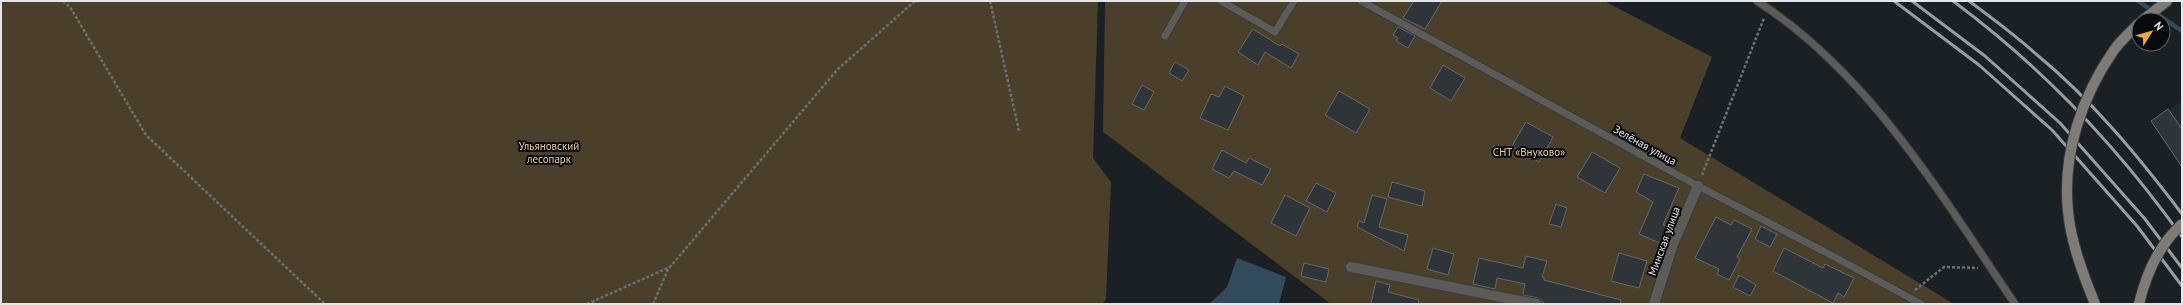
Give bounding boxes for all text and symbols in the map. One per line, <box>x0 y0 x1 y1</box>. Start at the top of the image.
north arrow <box>2131 12 2171 52</box>
text: N <box>2151 19 2167 33</box>
street label: Зелёная улица <box>1611 122 1679 168</box>
park label: Ульяновский лесопарк <box>519 139 579 166</box>
park label: СНТ «Внуково» <box>1493 145 1565 159</box>
street label: Минская улица <box>1645 205 1683 277</box>

